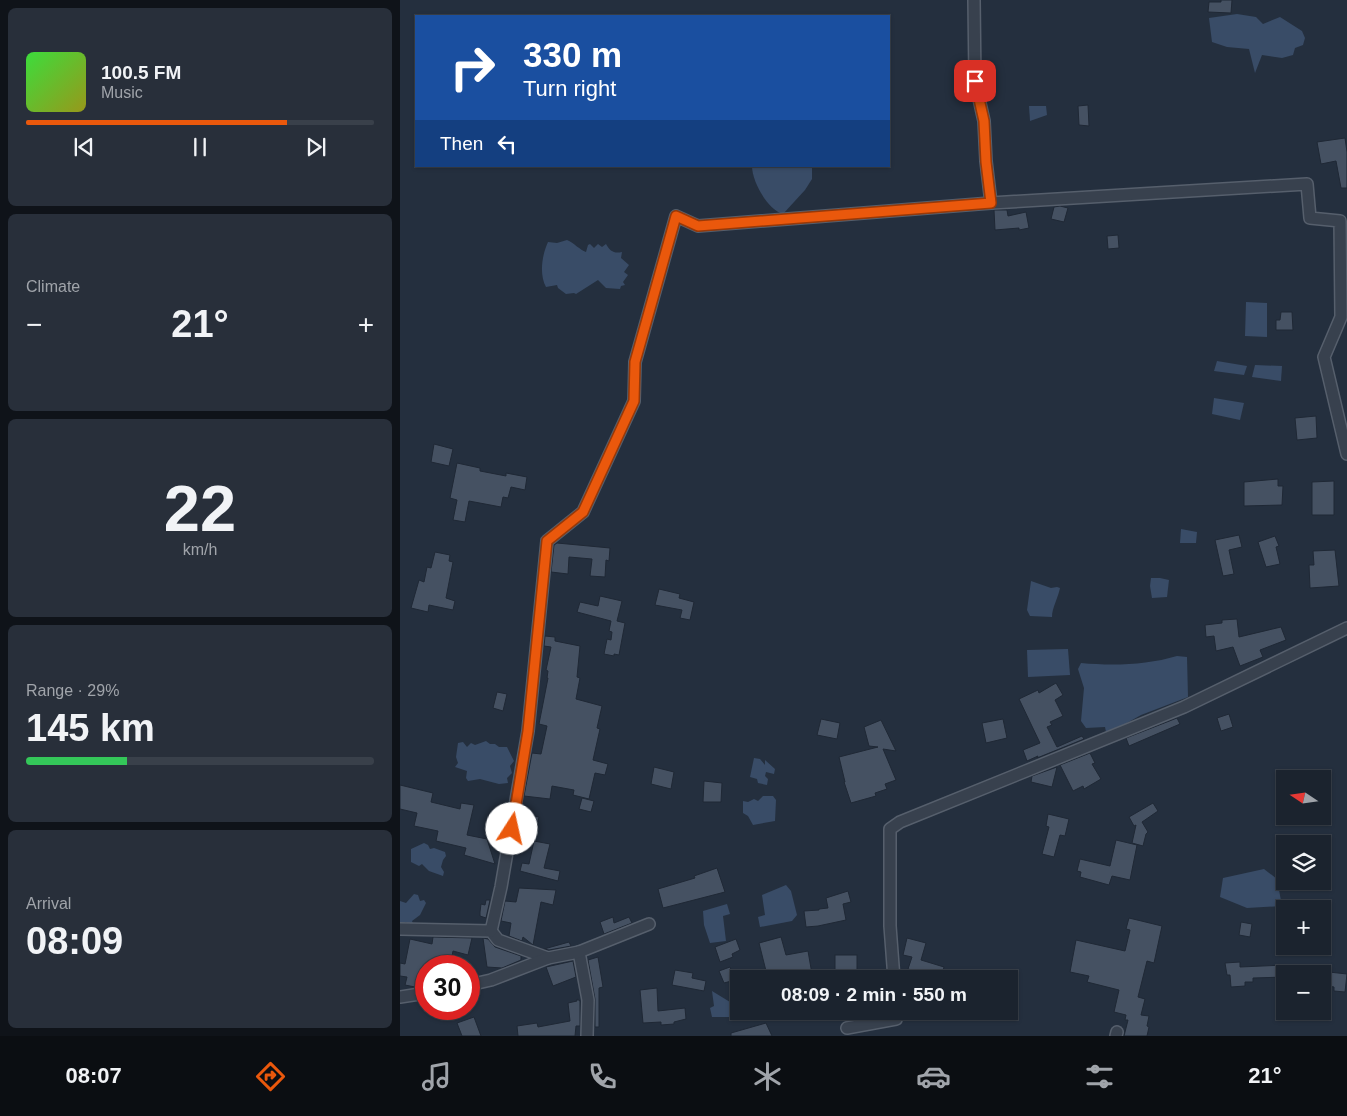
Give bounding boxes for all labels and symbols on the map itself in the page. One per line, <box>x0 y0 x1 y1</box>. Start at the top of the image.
pin <box>954 60 996 102</box>
north arrow <box>1276 770 1331 825</box>
position arrow <box>485 802 537 854</box>
speed limit sign: 30 <box>415 955 480 1020</box>

